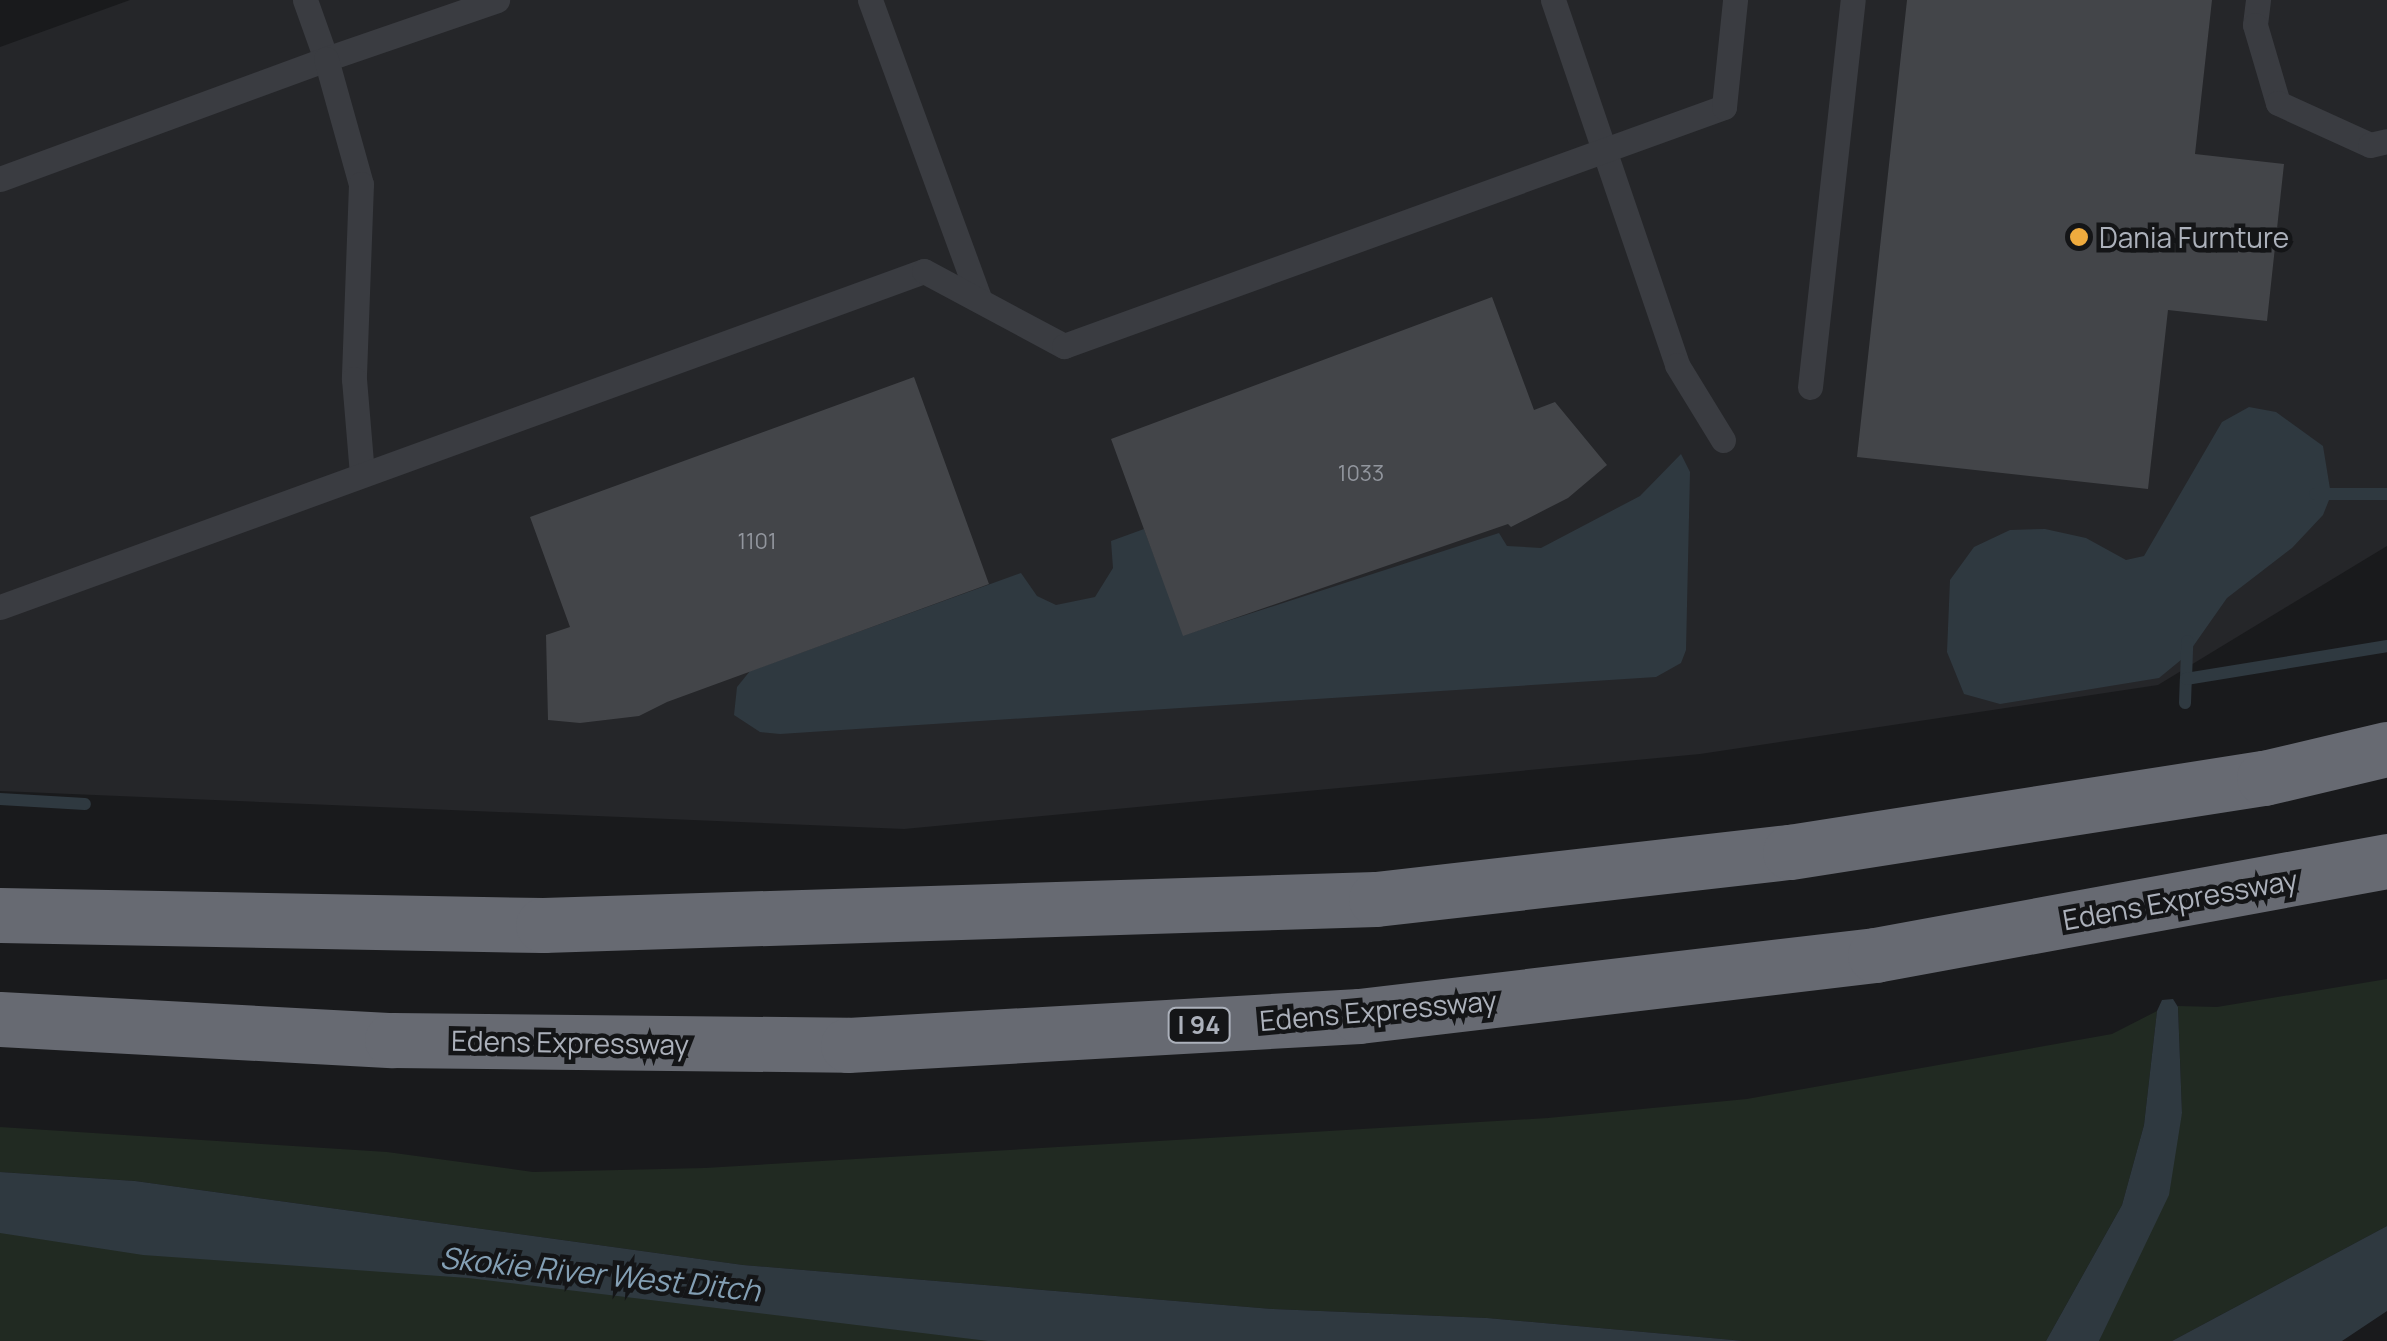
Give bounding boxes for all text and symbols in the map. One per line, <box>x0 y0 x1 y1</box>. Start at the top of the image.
place label: Dania Furnture <box>2099 220 2289 254</box>
marker: Dania Furnture <box>2068 226 2090 248</box>
house number: 1033 <box>1338 461 1384 487</box>
house number: 1101 <box>737 529 777 555</box>
street label: Edens Expressway <box>2060 862 2300 936</box>
street label: Edens Expressway <box>1258 983 1498 1037</box>
road number: I 94 <box>1166 1005 1232 1045</box>
street label: Edens Expressway <box>451 1023 689 1061</box>
water label: Skokie River West Ditch <box>438 1239 762 1309</box>

